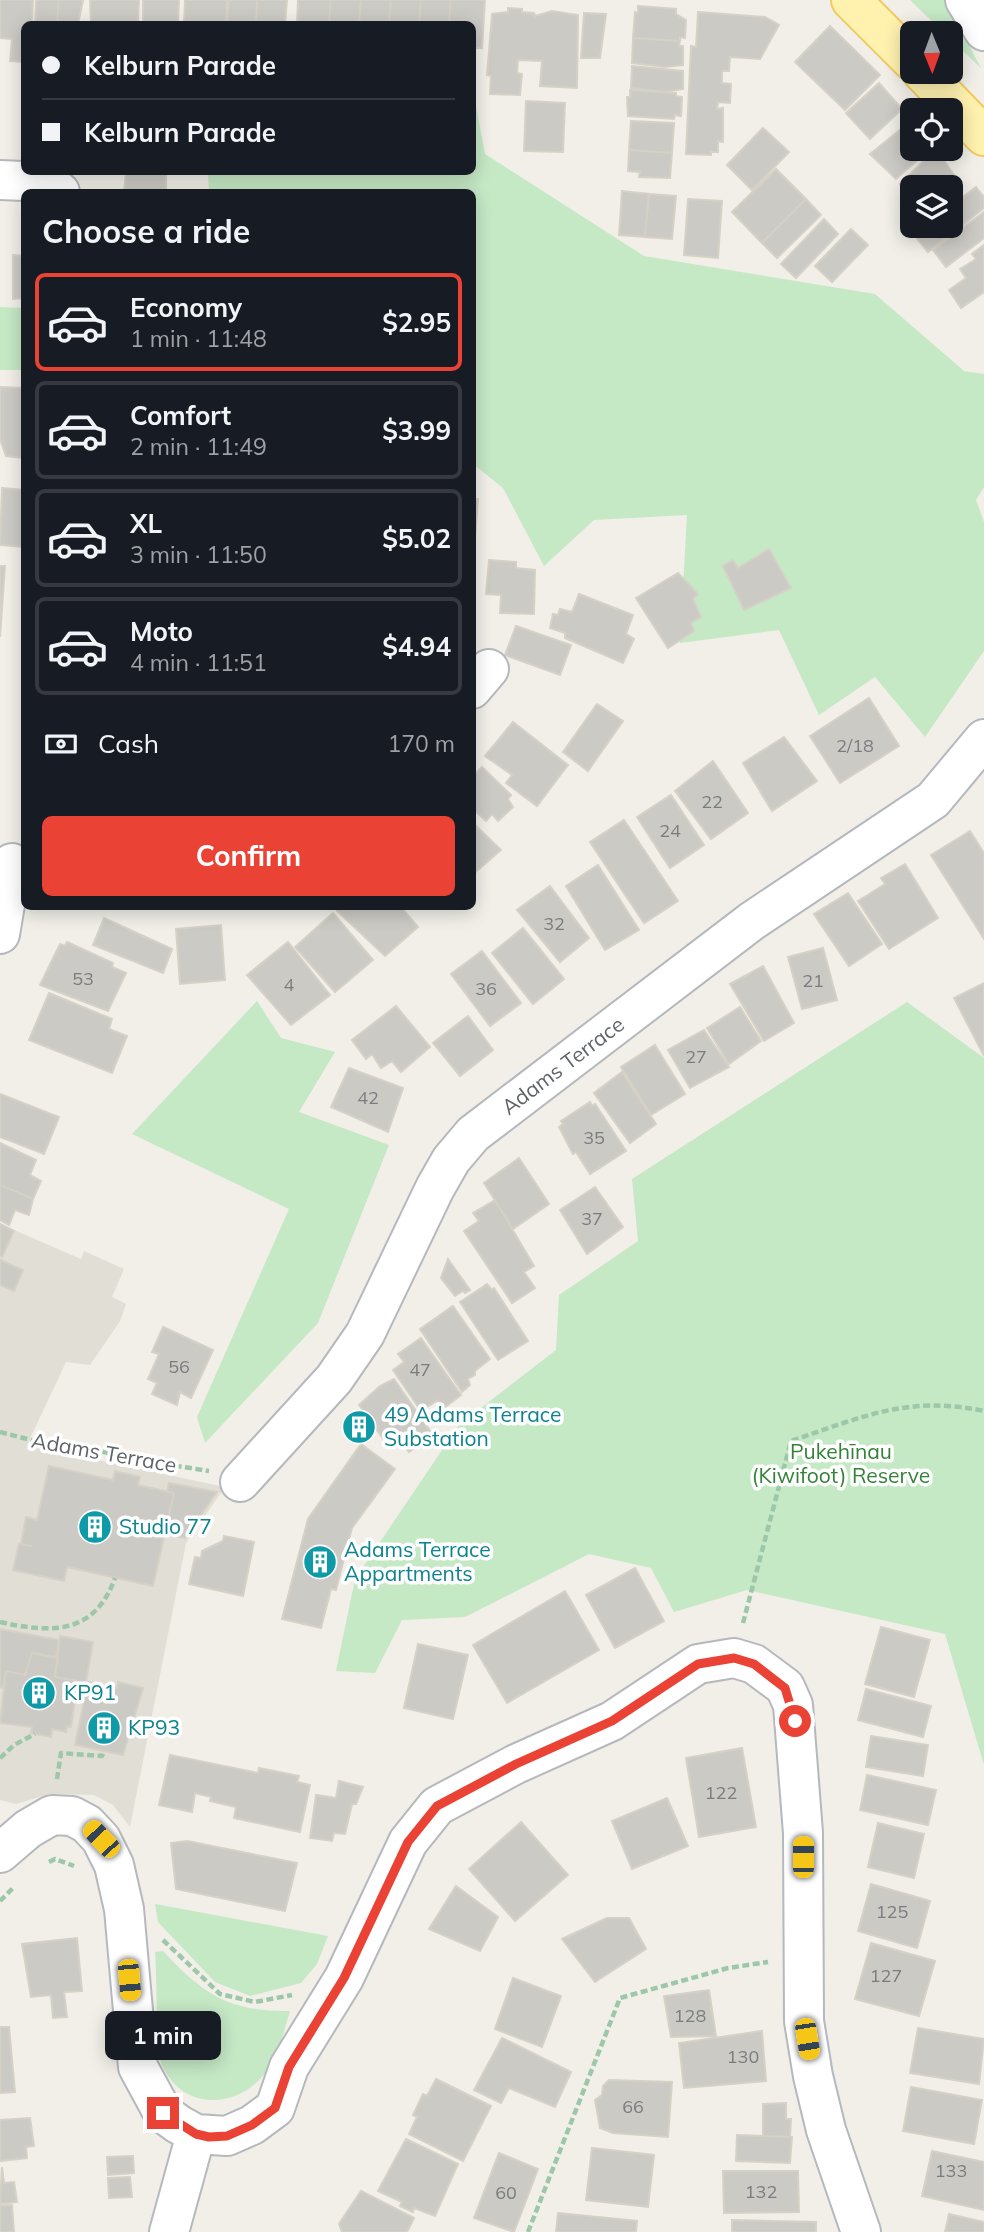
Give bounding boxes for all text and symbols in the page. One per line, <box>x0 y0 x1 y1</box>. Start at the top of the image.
north arrow <box>900 21 962 84</box>
map controls <box>900 21 963 238</box>
text: Kelburn Parade <box>84 49 276 82</box>
button: locate <box>900 98 963 161</box>
text: Kelburn Parade <box>84 116 276 149</box>
button: layers <box>900 175 963 238</box>
text: Choose a ride <box>42 211 250 251</box>
icon: car <box>46 291 109 354</box>
text: Economy <box>130 291 242 324</box>
text: $2.95 <box>382 306 451 339</box>
text: 1 min · 11:48 <box>130 324 267 353</box>
icon: car <box>46 399 109 462</box>
text: Comfort <box>130 399 231 432</box>
text: $3.99 <box>382 414 451 447</box>
text: 2 min · 11:49 <box>130 432 267 461</box>
icon: car <box>46 507 109 570</box>
text: XL <box>130 507 162 540</box>
text: $5.02 <box>382 522 451 555</box>
text: 3 min · 11:50 <box>130 540 267 569</box>
icon: car <box>46 615 109 678</box>
text: Moto <box>130 615 193 648</box>
text: $4.94 <box>382 630 451 663</box>
text: 4 min · 11:51 <box>130 648 267 677</box>
icon: cash <box>42 725 80 763</box>
text: Cash <box>98 727 159 760</box>
text: 170 m <box>387 729 455 758</box>
house number: 2/18 <box>836 734 874 757</box>
house number: 22 <box>701 790 723 813</box>
button: Confirm <box>42 816 455 896</box>
house number: 24 <box>659 819 681 842</box>
house number: 32 <box>543 912 565 935</box>
house number: 53 <box>72 967 94 990</box>
house number: 21 <box>802 969 824 992</box>
house number: 4 <box>284 973 295 996</box>
house number: 36 <box>475 977 497 1000</box>
street label: Adams Terrace <box>496 1011 629 1120</box>
house number: 27 <box>685 1045 707 1068</box>
house number: 42 <box>357 1086 379 1109</box>
house number: 35 <box>583 1126 605 1149</box>
house number: 37 <box>581 1207 603 1230</box>
house number: 56 <box>168 1355 190 1378</box>
house number: 47 <box>409 1358 431 1381</box>
place label: 49 Adams Terrace Substation <box>384 1401 561 1451</box>
building icon: 49 Adams Terrace Substation <box>340 1408 378 1446</box>
street label: Adams Terrace <box>30 1426 179 1478</box>
park label: Pukehīnau (Kiwifoot) Reserve <box>752 1438 930 1488</box>
building icon: Studio 77 <box>76 1508 114 1546</box>
place label: Studio 77 <box>119 1513 212 1539</box>
place label: Adams Terrace Appartments <box>344 1536 491 1586</box>
building icon: Adams Terrace Appartments <box>301 1543 339 1581</box>
building icon: KP91 <box>20 1674 58 1712</box>
place label: KP91 <box>64 1679 116 1705</box>
route start <box>779 1705 811 1737</box>
building icon: KP93 <box>85 1709 123 1747</box>
place label: KP93 <box>128 1714 180 1740</box>
house number: 122 <box>705 1781 737 1804</box>
car <box>79 1816 124 1862</box>
car <box>793 1836 814 1878</box>
house number: 125 <box>876 1900 908 1923</box>
car <box>117 1958 142 2002</box>
house number: 127 <box>870 1964 902 1987</box>
house number: 128 <box>674 2004 706 2027</box>
callout: 1 min <box>105 2011 221 2060</box>
car <box>794 2017 821 2061</box>
text: 1 min <box>133 2021 193 2050</box>
house number: 130 <box>727 2045 759 2068</box>
house number: 66 <box>622 2095 644 2118</box>
route end <box>147 2097 179 2129</box>
house number: 133 <box>935 2159 967 2182</box>
house number: 132 <box>745 2180 777 2203</box>
house number: 60 <box>495 2181 517 2204</box>

